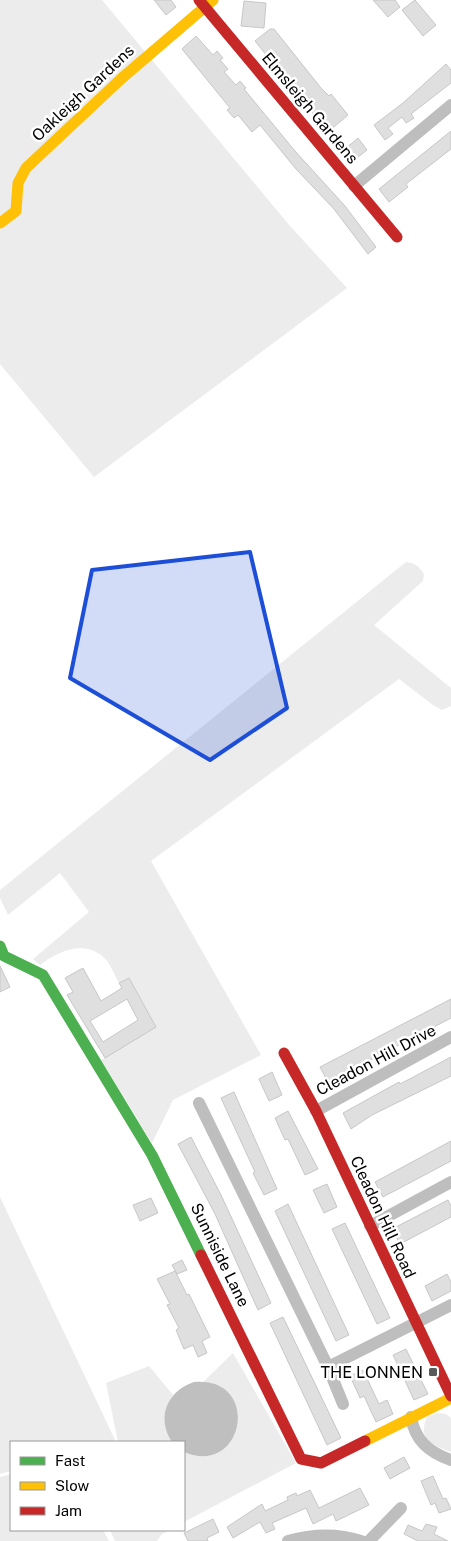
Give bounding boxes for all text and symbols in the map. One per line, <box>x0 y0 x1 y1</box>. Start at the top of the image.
street label: Oakleigh Gardens <box>28 41 138 145</box>
street label: Elmsleigh Gardens <box>258 48 362 168</box>
street label: Cleadon Hill Drive <box>313 1020 439 1100</box>
street label: Cleadon Hill Road <box>346 1153 420 1281</box>
street label: Sunniside Lane <box>187 1200 253 1310</box>
place label: THE LONNEN <box>321 1363 423 1382</box>
marker: THE LONNEN <box>427 1366 439 1378</box>
legend <box>10 1441 185 1531</box>
text: Fast <box>55 1452 85 1469</box>
text: Slow <box>55 1477 90 1494</box>
text: Jam <box>55 1502 82 1519</box>

